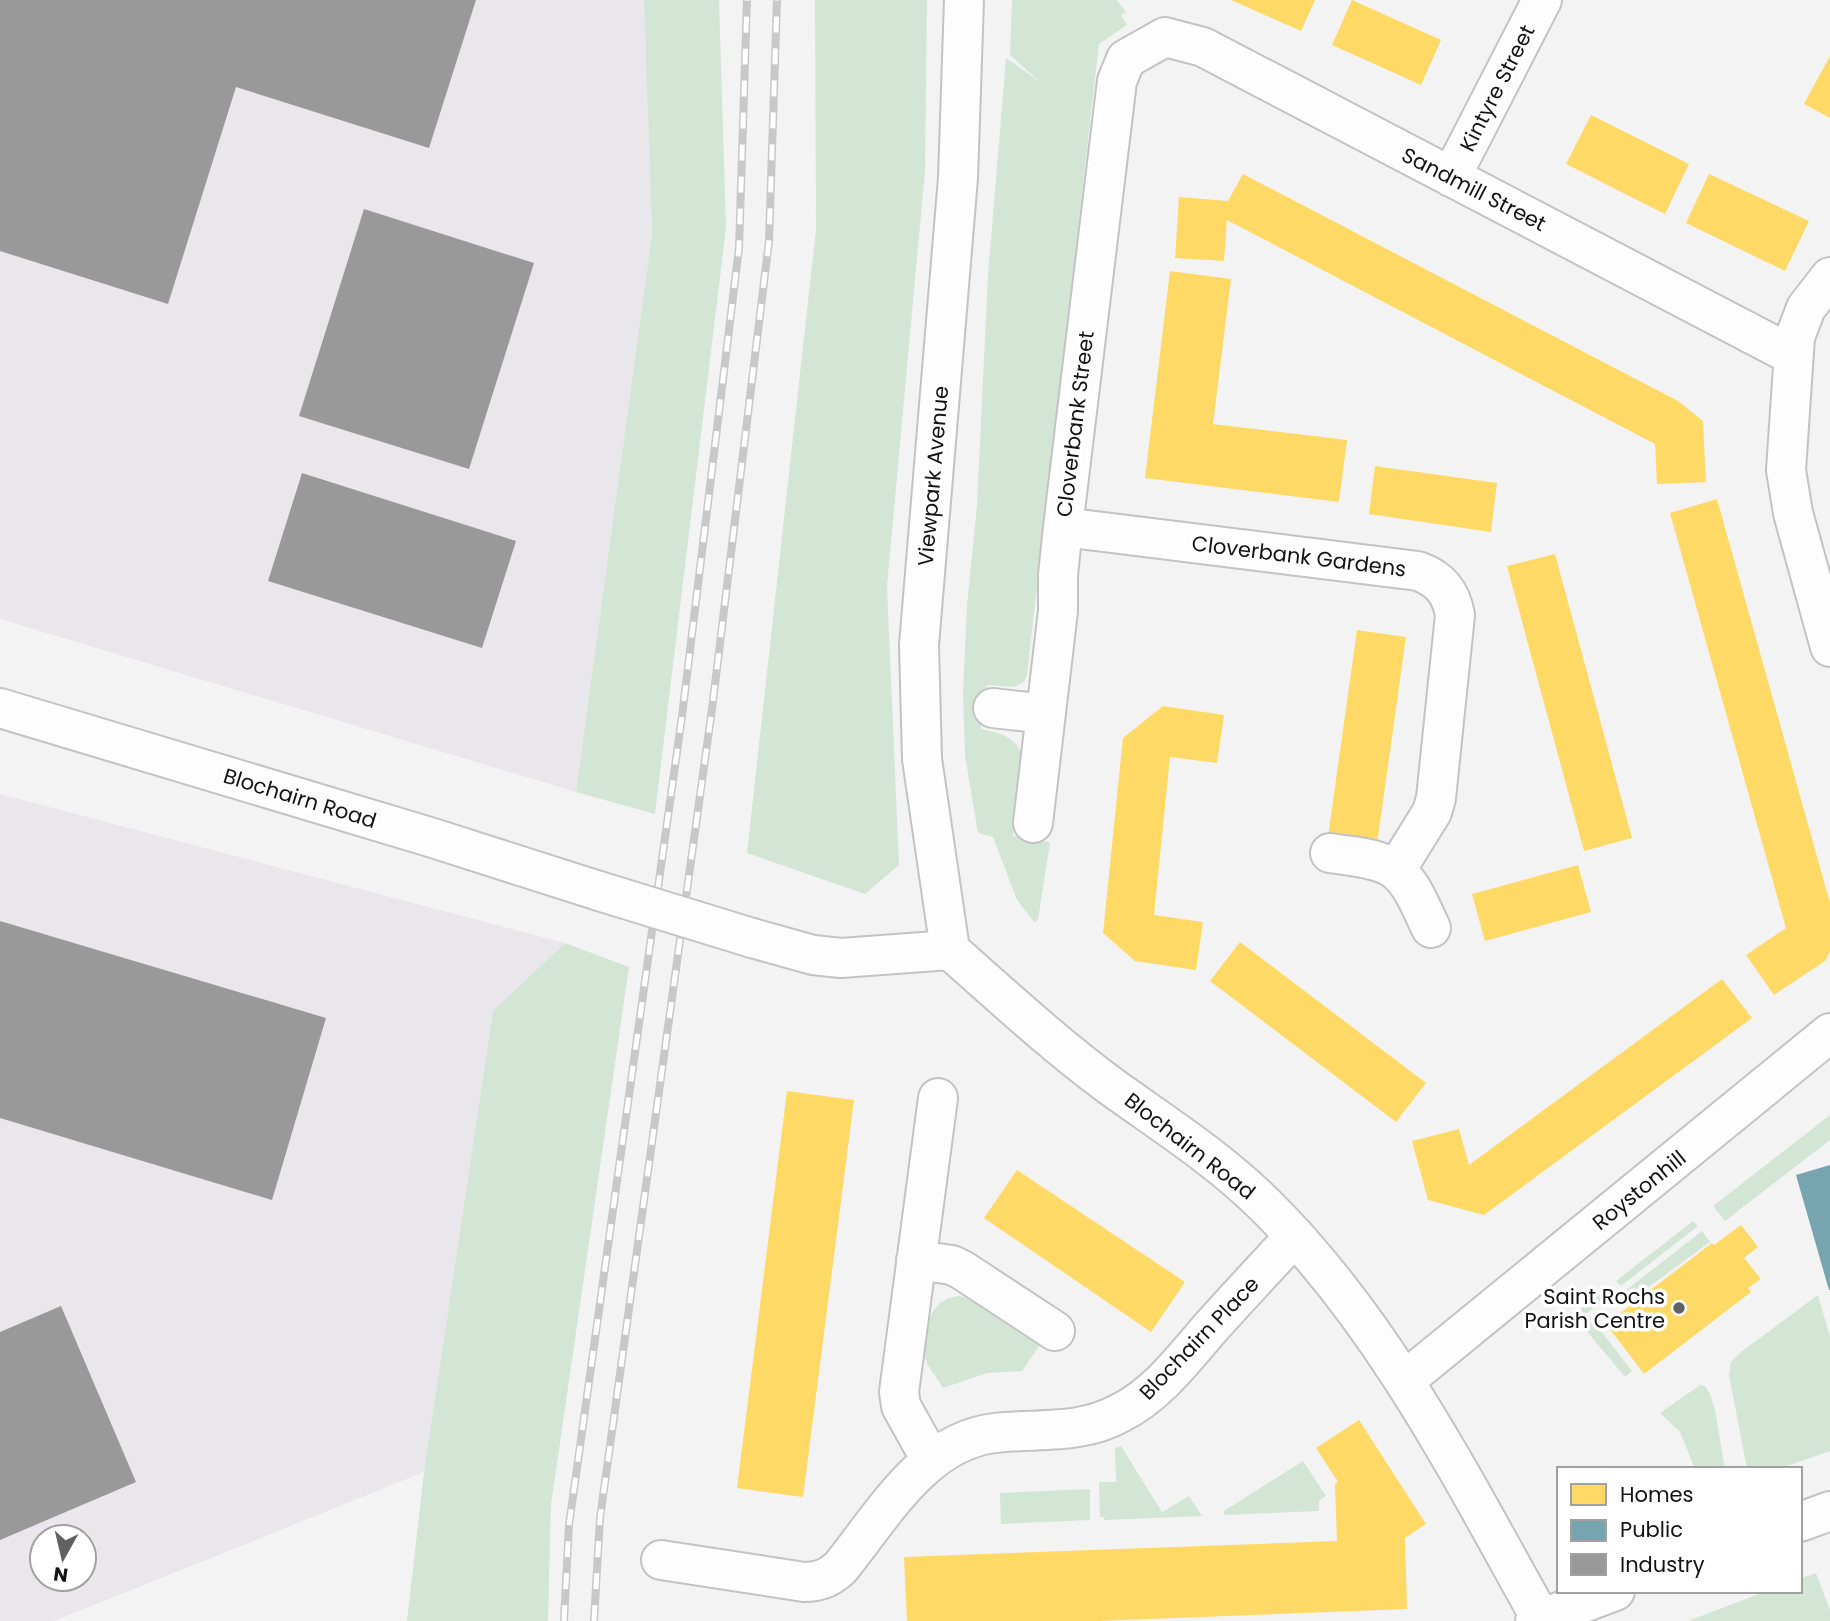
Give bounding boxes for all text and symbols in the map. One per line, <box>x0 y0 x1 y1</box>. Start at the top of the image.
street label: Kintyre Street <box>1453 20 1541 156</box>
street label: Sandmill Street <box>1397 140 1551 238</box>
street label: Cloverbank Street <box>1049 329 1101 519</box>
street label: Viewpark Avenue <box>911 385 955 567</box>
street label: Cloverbank Gardens <box>1190 528 1408 584</box>
street label: Blochairn Road <box>220 761 380 835</box>
street label: Blochairn Road <box>1119 1086 1261 1206</box>
street label: Roystonhill <box>1586 1143 1692 1237</box>
street label: Blochairn Place <box>1133 1270 1265 1406</box>
place label: Saint Rochs Parish Centre <box>1524 1282 1665 1335</box>
marker: Saint Rochs Parish Centre <box>1671 1300 1687 1316</box>
legend <box>1557 1467 1802 1593</box>
text: Homes <box>1620 1480 1694 1509</box>
text: Public <box>1620 1515 1683 1544</box>
north arrow <box>28 1523 98 1593</box>
text: Industry <box>1620 1550 1705 1579</box>
text: N <box>52 1560 70 1589</box>

